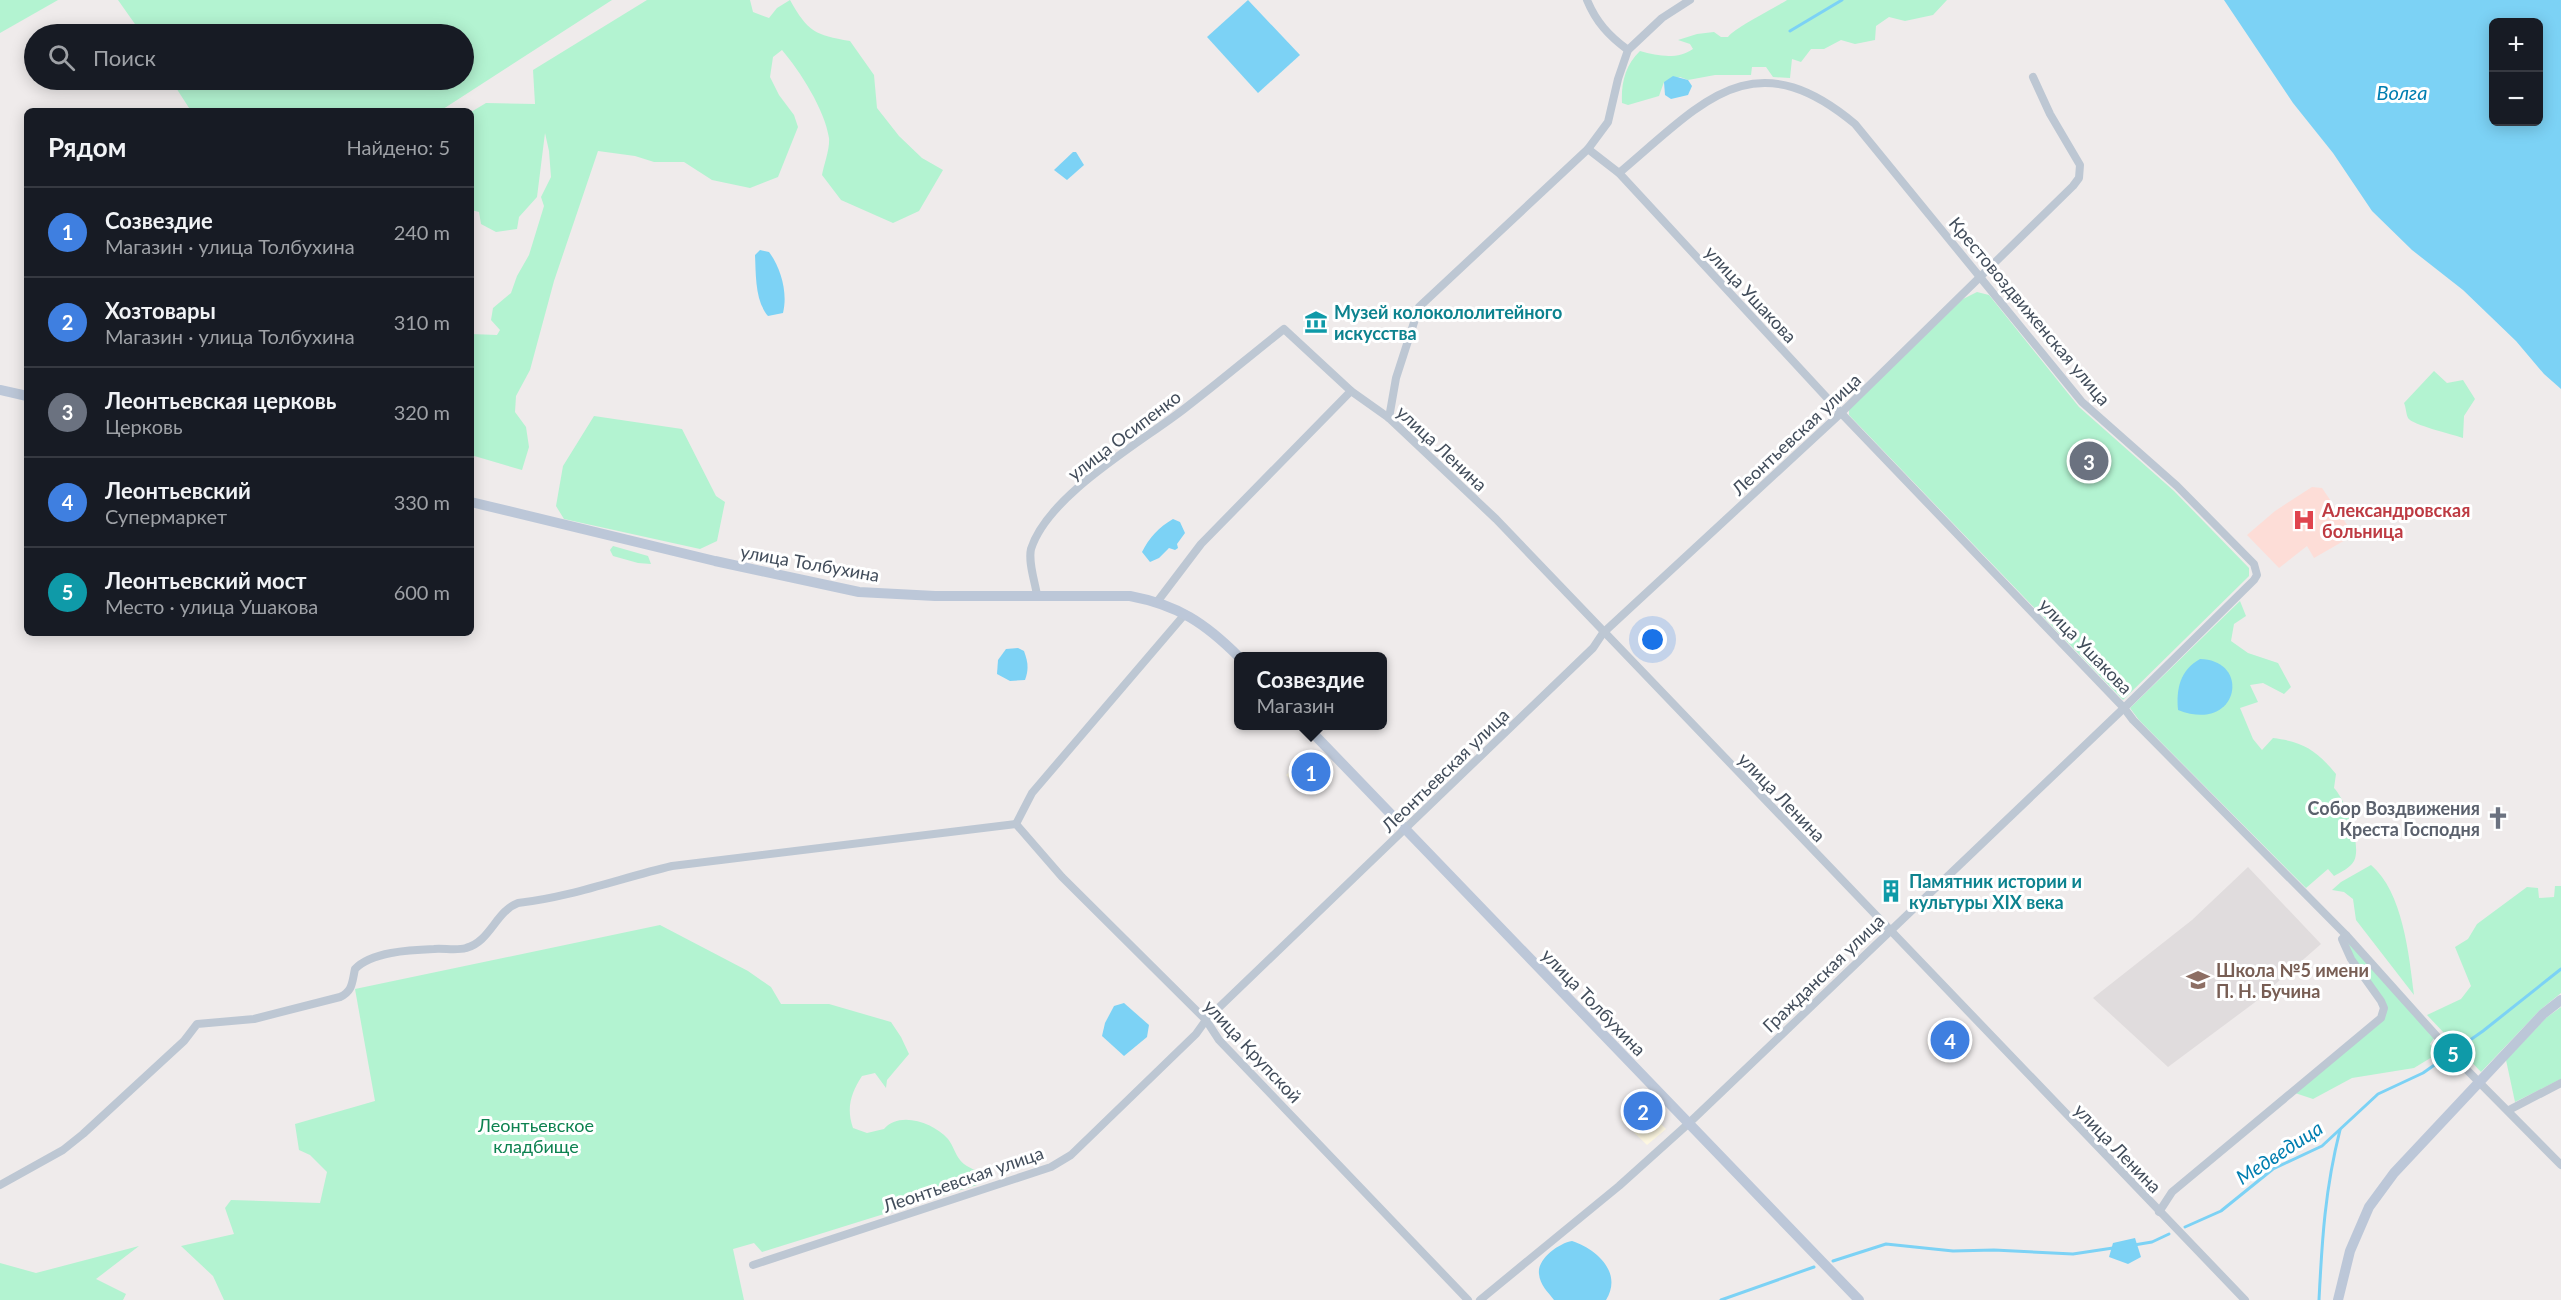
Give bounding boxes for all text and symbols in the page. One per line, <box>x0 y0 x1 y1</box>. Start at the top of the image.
map controls <box>2489 18 2543 126</box>
button: + <box>2489 18 2543 72</box>
search box <box>24 24 474 90</box>
icon: search <box>45 41 78 74</box>
text: Поиск <box>93 44 156 71</box>
button: − <box>2489 72 2543 126</box>
water label: Волга <box>2377 80 2427 104</box>
text: Рядом <box>48 131 126 163</box>
text: Найдено: 5 <box>347 135 450 159</box>
text: Созвездие <box>105 207 213 234</box>
street label: Крестовоздвиженская улица <box>1945 212 2115 410</box>
text: 1 <box>62 220 73 244</box>
text: 240 m <box>394 220 450 244</box>
text: Магазин · улица Толбухина <box>105 234 355 258</box>
street label: улица Ушакова <box>1700 241 1802 347</box>
text: Хозтовары <box>105 297 216 324</box>
place label: Музей колокололитейного искусства <box>1334 301 1562 344</box>
museum icon: Музей колокололитейного искусства <box>1303 309 1329 335</box>
text: 2 <box>62 310 73 334</box>
text: 310 m <box>394 310 450 334</box>
text: Магазин · улица Толбухина <box>105 324 355 348</box>
street label: Леонтьевская улица <box>1726 369 1865 500</box>
street label: улица Осипенко <box>1063 385 1185 485</box>
text: Леонтьевская церковь <box>105 387 336 414</box>
text: 3 <box>62 400 73 424</box>
text: 320 m <box>394 400 450 424</box>
street label: улица Ленина <box>1392 401 1492 495</box>
text: Церковь <box>105 414 183 438</box>
pin: 3 <box>2070 438 2108 484</box>
text: Леонтьевский <box>105 477 251 504</box>
text: 4 <box>62 490 73 514</box>
text: 330 m <box>394 490 450 514</box>
place label: Александровская больница <box>2321 499 2470 542</box>
text: Супермаркет <box>105 504 227 528</box>
hospital icon: Александровская больница <box>2291 507 2317 533</box>
street label: улица Толбухина <box>739 540 881 586</box>
text: Леонтьевский мост <box>105 567 307 594</box>
text: 5 <box>62 580 73 604</box>
text: 600 m <box>394 580 450 604</box>
text: Место · улица Ушакова <box>105 594 318 618</box>
street label: улица Ушакова <box>2035 594 2137 698</box>
your location <box>1638 625 1667 654</box>
popup <box>1234 652 1387 730</box>
text: Созвездие <box>1257 666 1364 693</box>
text: Магазин <box>1257 693 1335 717</box>
street label: Леонтьевская улица <box>1376 704 1513 837</box>
street label: улица Ленина <box>1734 748 1830 846</box>
pin: 1 <box>1292 750 1330 794</box>
place label: Собор Воздвижения Креста Господня <box>2308 797 2480 840</box>
church icon: Собор Воздвижения Креста Господня <box>2485 805 2511 831</box>
place label: Памятник истории и культуры XIX века <box>1909 870 2082 913</box>
building icon: Памятник истории и культуры XIX века <box>1878 878 1904 904</box>
street label: Гражданская улица <box>1758 909 1888 1037</box>
street label: улица Толбухина <box>1537 944 1651 1060</box>
place label: Школа №5 имени П. Н. Бучина <box>2216 959 2369 1002</box>
school or university icon: Школа №5 имени П. Н. Бучина <box>2185 967 2211 993</box>
street label: улица Крупской <box>1200 995 1306 1107</box>
pin: 4 <box>1930 1018 1970 1062</box>
pin: 5 <box>2434 1030 2472 1076</box>
pin: 2 <box>1624 1088 1662 1134</box>
street label: улица Ленина <box>2070 1099 2166 1197</box>
park label: Леонтьевское кладбище <box>477 1114 594 1157</box>
water label: Медведица <box>2231 1115 2327 1189</box>
street label: Леонтьевская улица <box>879 1141 1046 1217</box>

